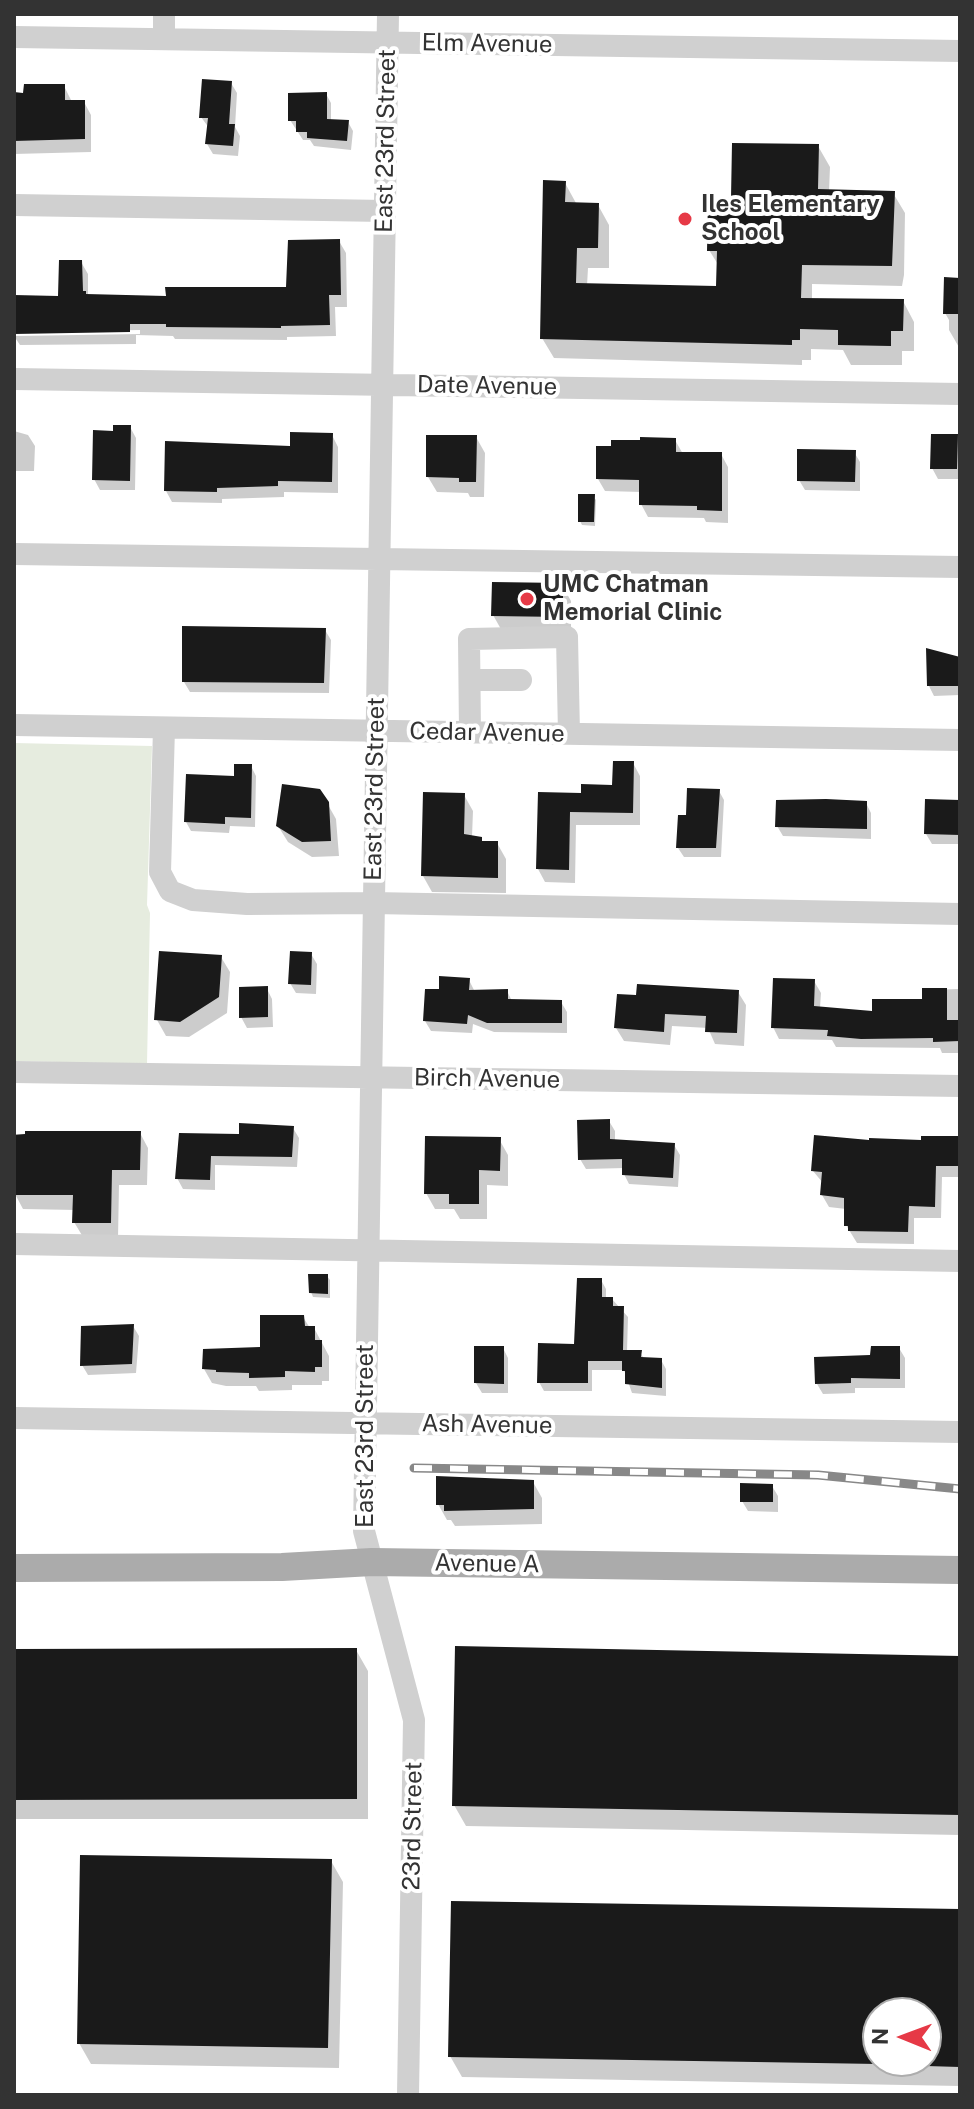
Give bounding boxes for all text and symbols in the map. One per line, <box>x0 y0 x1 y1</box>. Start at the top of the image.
street label: Elm Avenue <box>421 28 553 60</box>
street label: East 23rd Street <box>370 49 402 233</box>
place label: Iles Elementary School <box>701 191 880 247</box>
marker: Iles Elementary School <box>676 210 694 228</box>
street label: Date Avenue <box>417 370 557 402</box>
place label: UMC Chatman Memorial Clinic <box>543 571 722 627</box>
marker: UMC Chatman Memorial Clinic <box>518 590 536 608</box>
street label: East 23rd Street <box>359 697 391 881</box>
street label: Cedar Avenue <box>409 717 565 749</box>
street label: Birch Avenue <box>414 1063 560 1095</box>
street label: East 23rd Street <box>352 1344 380 1528</box>
street label: Ash Avenue <box>421 1409 553 1441</box>
street label: Avenue A <box>434 1549 540 1579</box>
street label: 23rd Street <box>397 1761 429 1891</box>
north arrow <box>862 1997 942 2077</box>
text: N <box>867 2028 893 2045</box>

